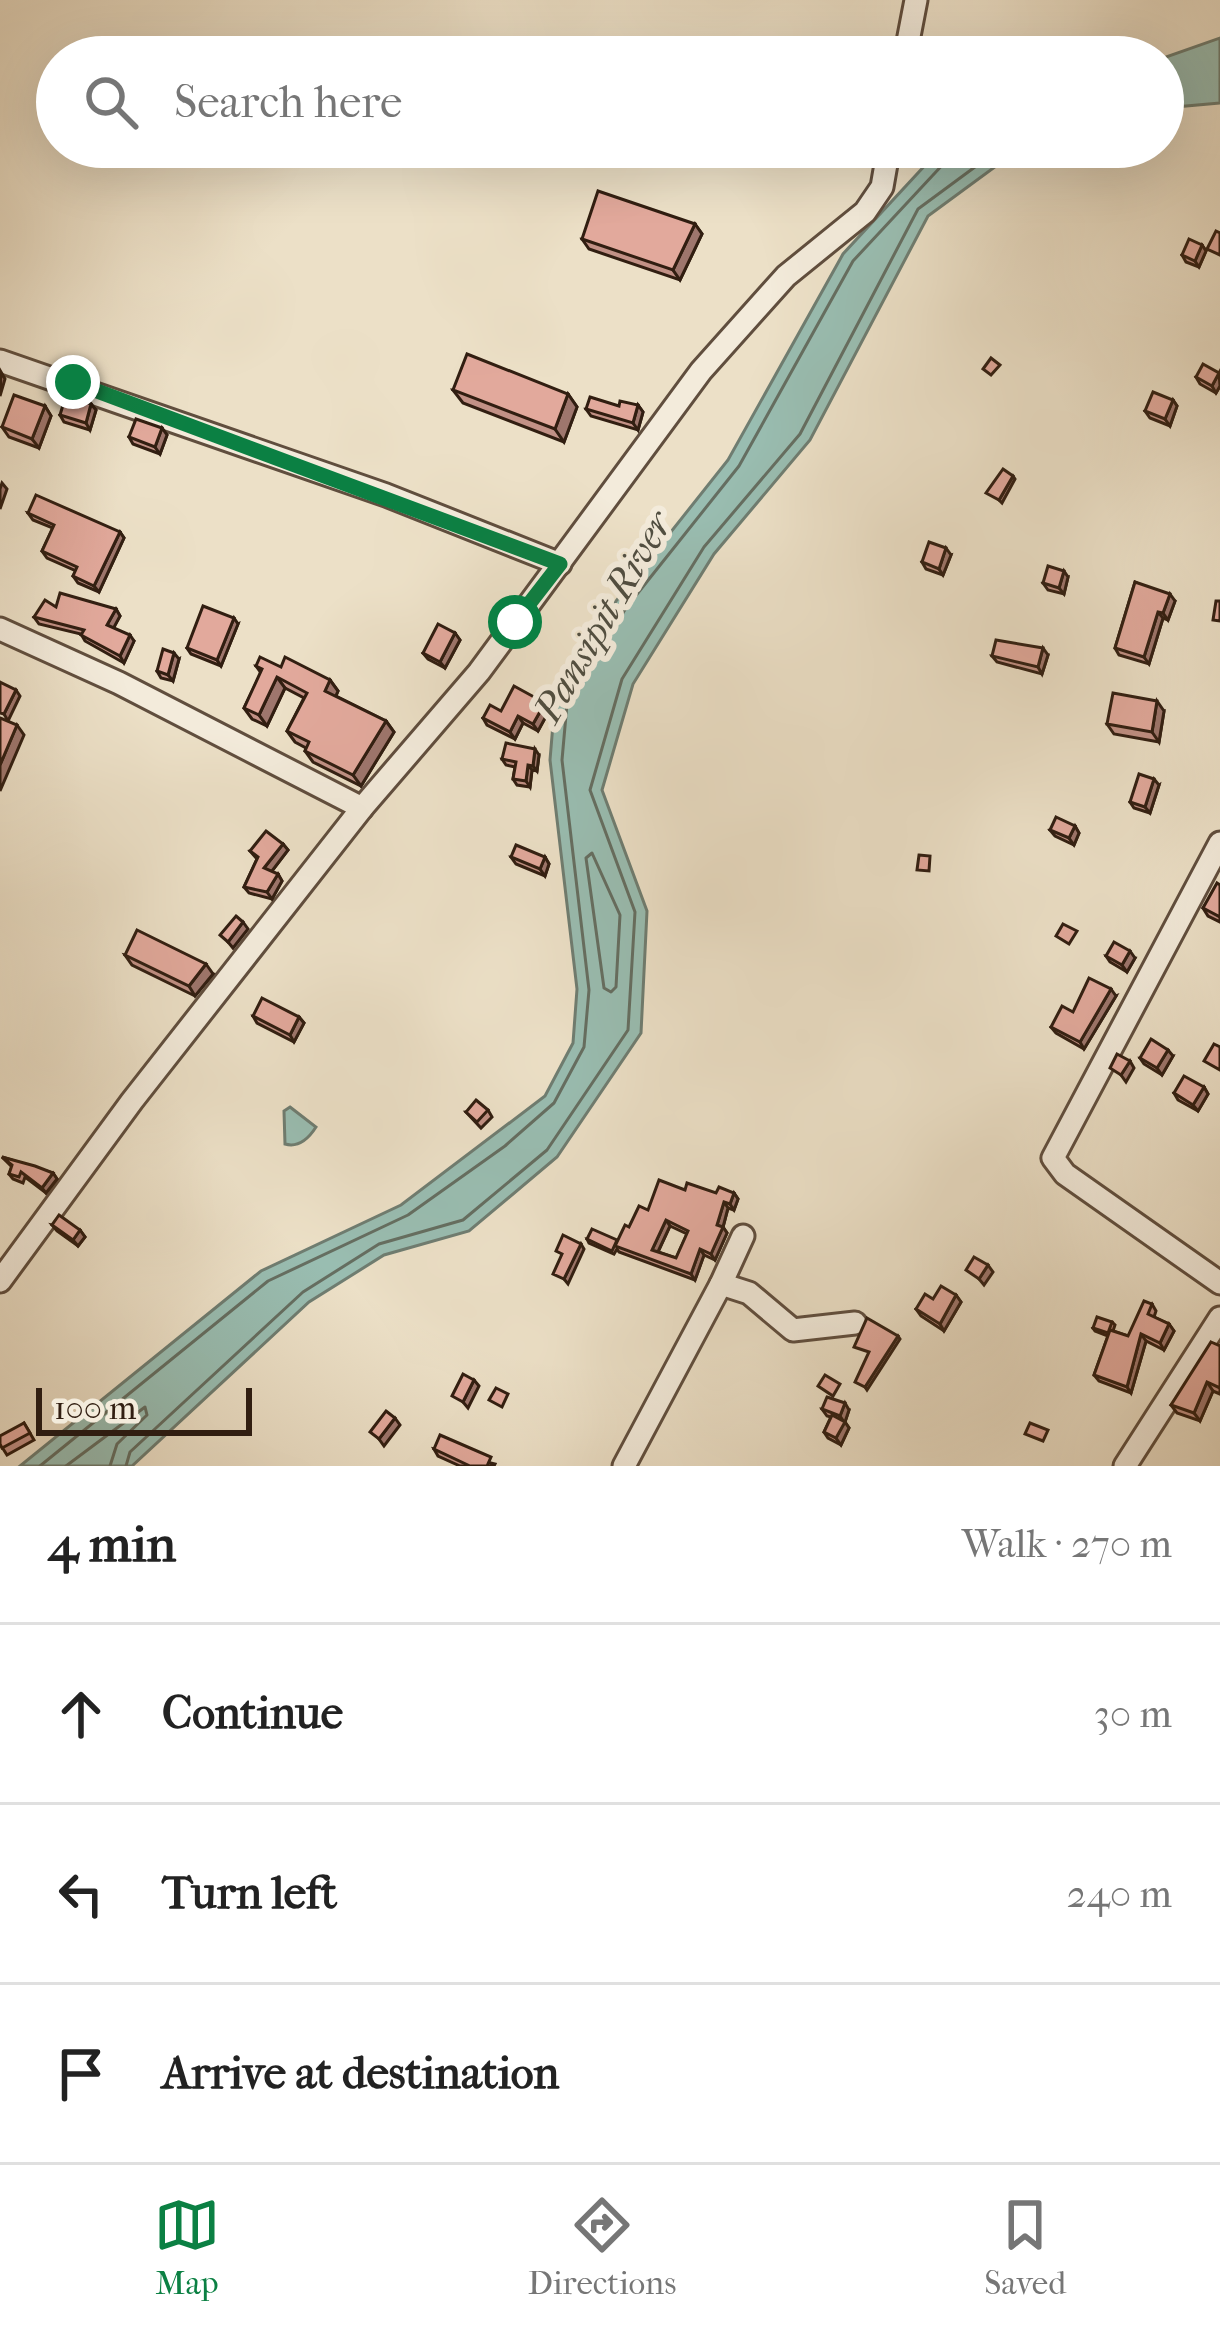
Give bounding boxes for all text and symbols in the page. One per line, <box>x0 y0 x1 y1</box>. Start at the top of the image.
search box <box>36 36 1184 168</box>
icon: search <box>78 69 144 135</box>
text: Search here <box>174 76 402 129</box>
route end <box>46 355 100 409</box>
water label: Pansipit River <box>523 502 683 732</box>
route start <box>488 595 542 649</box>
scale bar <box>36 1382 252 1435</box>
text: 100 m <box>54 1389 137 1428</box>
text: 4 min <box>48 1514 176 1574</box>
text: Walk · 270 m <box>962 1521 1172 1567</box>
icon: ahead <box>48 1681 114 1747</box>
text: Continue <box>162 1687 343 1740</box>
text: 30 m <box>1094 1691 1172 1737</box>
icon: left <box>48 1861 114 1927</box>
text: Turn left <box>162 1867 337 1920</box>
text: 240 m <box>1067 1871 1172 1917</box>
icon: arrive <box>48 2041 114 2107</box>
text: Arrive at destination <box>162 2047 559 2100</box>
tab: Map <box>154 2192 220 2303</box>
tab: Directions <box>528 2192 676 2303</box>
tab: Saved <box>984 2192 1066 2303</box>

